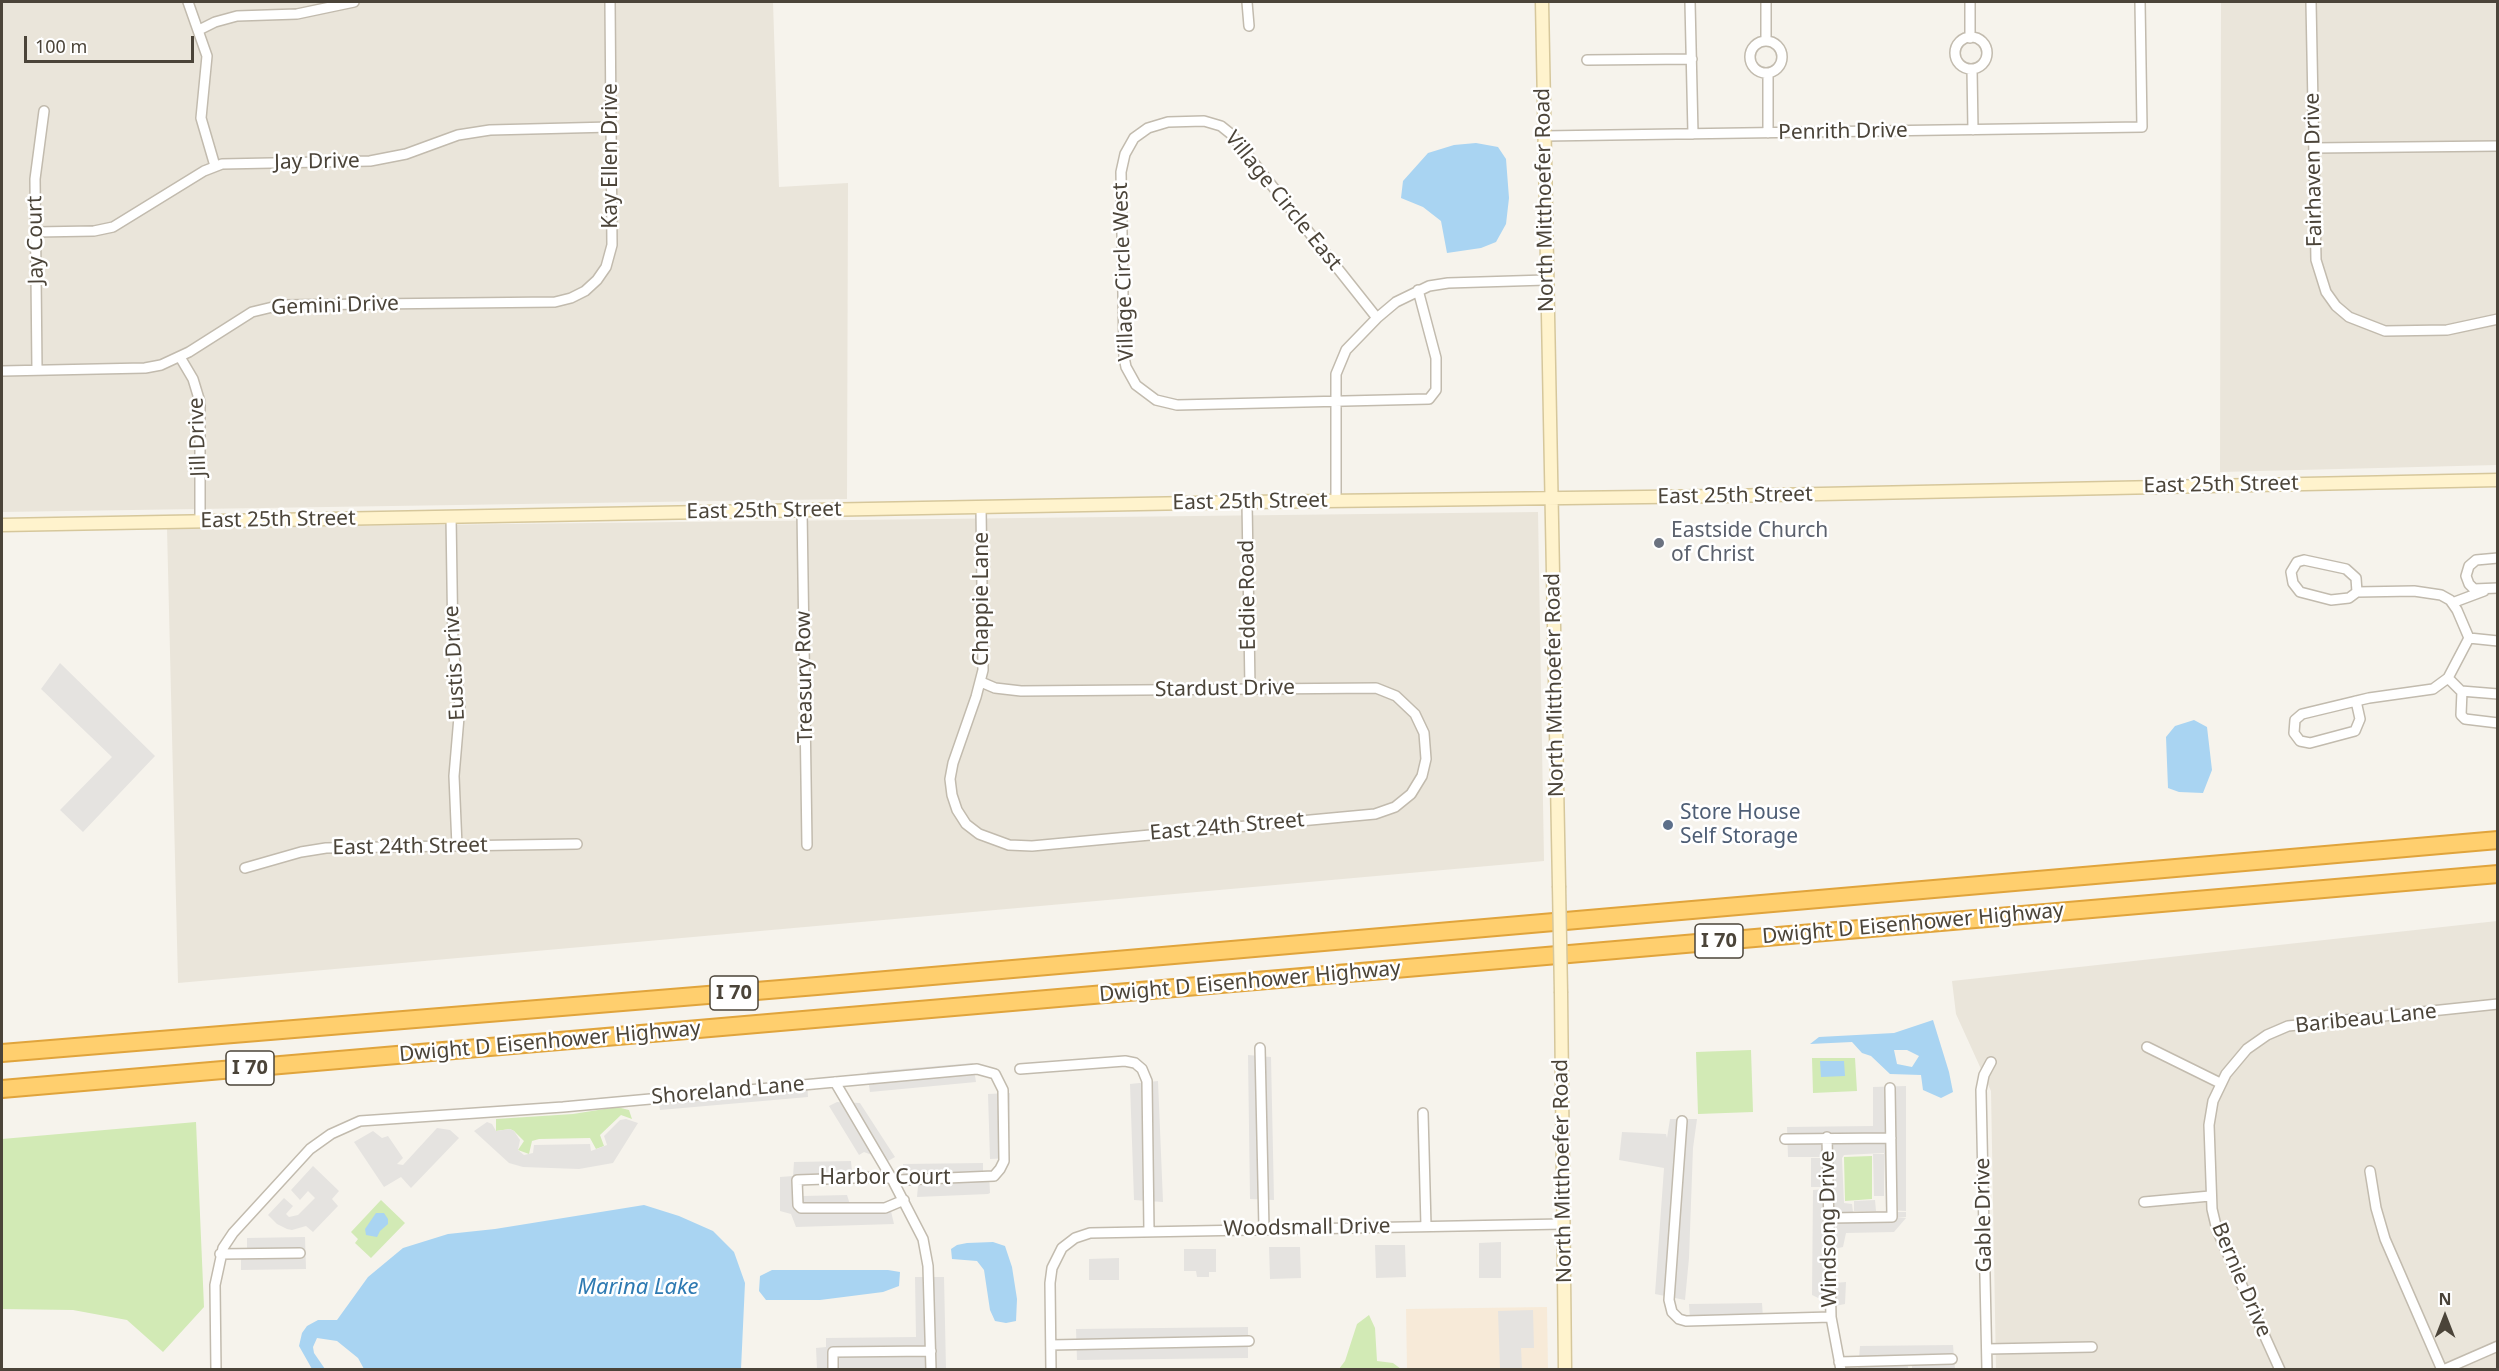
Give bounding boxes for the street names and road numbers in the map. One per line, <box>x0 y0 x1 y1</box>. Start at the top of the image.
street label: Kay Ellen Drive <box>598 83 624 229</box>
street label: North Mitthoefer Road <box>1530 88 1560 312</box>
street label: Fairhaven Drive <box>2300 93 2328 247</box>
street label: Penrith Drive <box>1778 118 1908 146</box>
street label: Village Circle East <box>1219 126 1347 276</box>
street label: Jay Drive <box>274 149 360 175</box>
street label: Village Circle West <box>1108 182 1140 362</box>
street label: Jay Court <box>23 195 49 285</box>
street label: Gemini Drive <box>271 291 399 321</box>
street label: Jill Drive <box>184 397 212 477</box>
street label: East 25th Street <box>2143 471 2299 499</box>
street label: East 25th Street <box>1657 482 1813 510</box>
street label: East 25th Street <box>1172 488 1328 516</box>
street label: East 25th Street <box>686 497 842 525</box>
street label: East 25th Street <box>200 506 356 534</box>
street label: Chappie Lane <box>969 532 995 666</box>
street label: Eddie Road <box>1234 539 1262 651</box>
street label: North Mitthoefer Road <box>1540 573 1570 797</box>
street label: Eustis Drive <box>439 605 471 721</box>
street label: Treasury Row <box>791 611 819 743</box>
street label: Stardust Drive <box>1155 675 1295 703</box>
street label: East 24th Street <box>1149 808 1305 846</box>
street label: East 24th Street <box>332 833 488 861</box>
street label: Dwight D Eisenhower Highway <box>1761 898 2065 950</box>
road number: I 70 <box>1695 924 1743 958</box>
street label: Dwight D Eisenhower Highway <box>1098 956 1402 1008</box>
road number: I 70 <box>710 976 758 1010</box>
street label: Baribeau Lane <box>2294 999 2438 1039</box>
street label: Dwight D Eisenhower Highway <box>398 1016 702 1068</box>
road number: I 70 <box>226 1051 274 1085</box>
street label: North Mitthoefer Road <box>1548 1059 1578 1283</box>
street label: Shoreland Lane <box>650 1072 806 1110</box>
street label: Windsong Drive <box>1815 1150 1843 1308</box>
street label: Gable Drive <box>1970 1157 1998 1273</box>
street label: Harbor Court <box>820 1165 950 1191</box>
street label: Woodsmall Drive <box>1223 1214 1391 1242</box>
street label: Bernie Drive <box>2206 1219 2276 1341</box>

